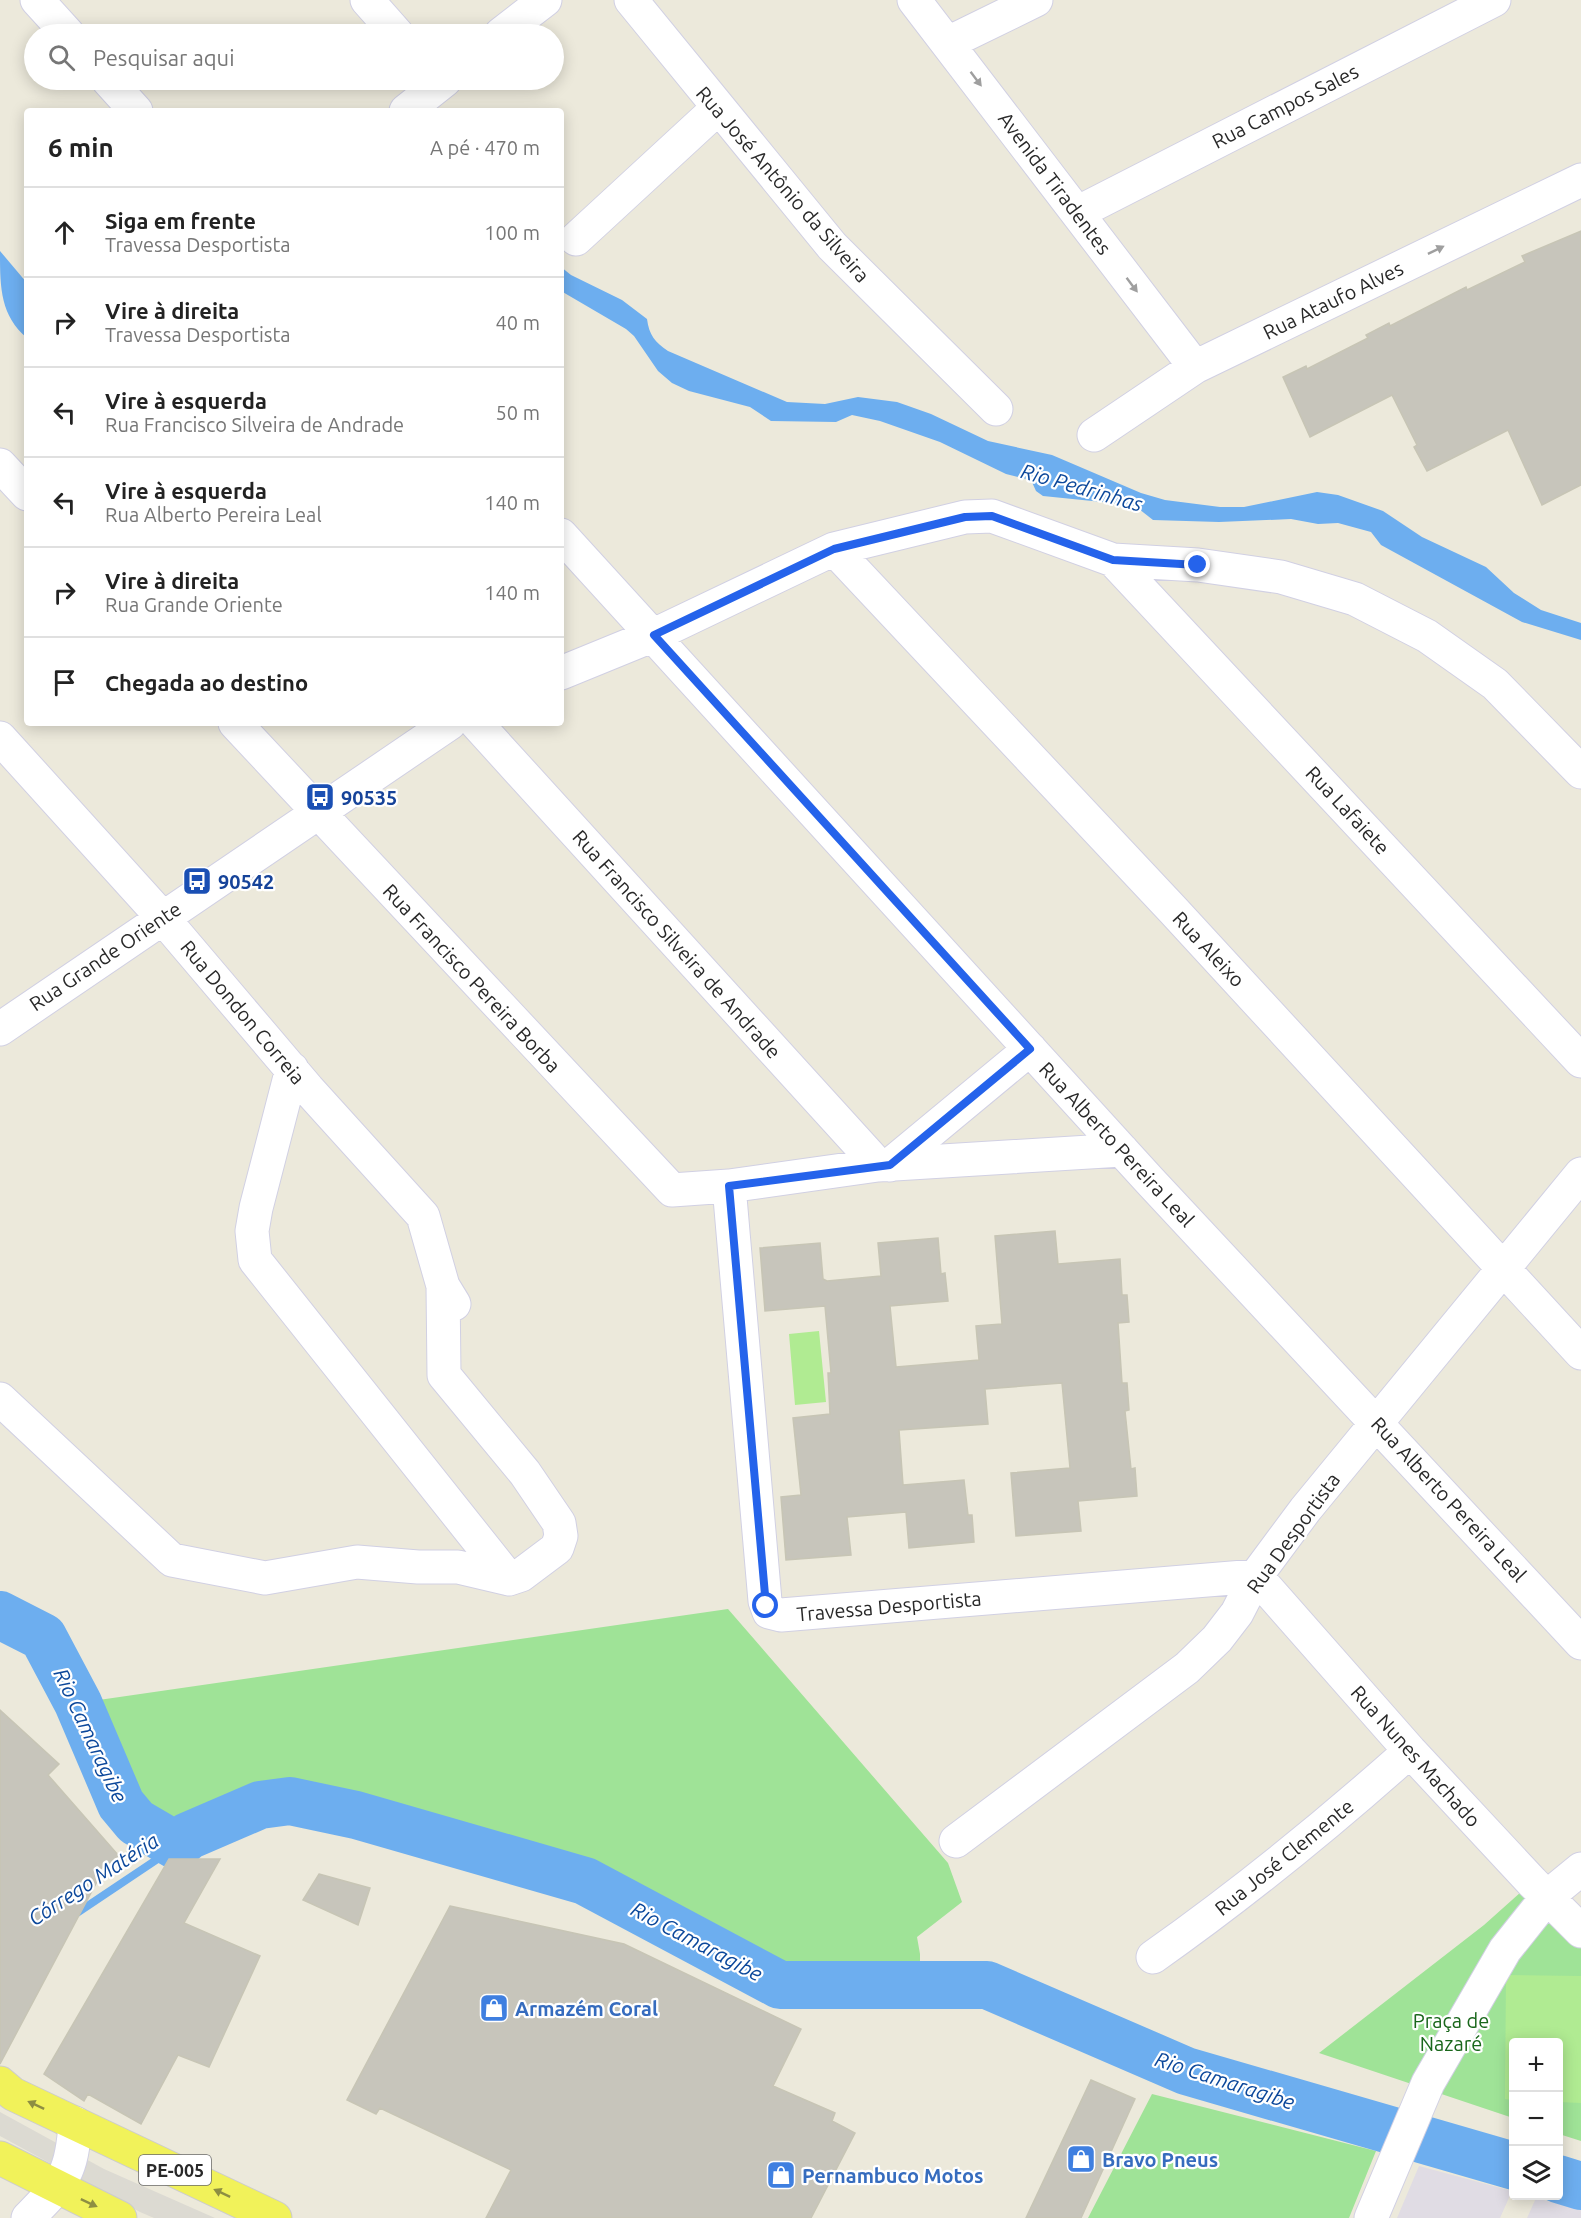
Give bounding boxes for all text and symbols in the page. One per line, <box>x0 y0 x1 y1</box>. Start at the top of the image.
search box <box>24 24 564 90</box>
icon: search <box>45 41 78 74</box>
text: Pesquisar aqui <box>93 45 235 70</box>
street label: Rua Campos Sales <box>1208 59 1362 153</box>
one-way arrow <box>969 72 981 87</box>
street label: Rua José Antônio da Silveira <box>692 81 874 287</box>
street label: Avenida Tiradentes <box>994 107 1116 259</box>
text: 6 min <box>48 133 114 162</box>
text: A pé · 470 m <box>430 136 540 159</box>
text: Siga em frente <box>105 208 256 233</box>
icon: ahead <box>48 216 81 249</box>
text: 100 m <box>484 221 540 244</box>
text: Travessa Desportista <box>105 233 291 256</box>
one-way arrow <box>1428 245 1445 254</box>
street label: Rua Ataufo Alves <box>1259 256 1407 344</box>
one-way arrow <box>1125 277 1137 292</box>
text: Vire à direita <box>105 298 239 323</box>
icon: right <box>48 306 81 339</box>
text: 40 m <box>496 311 540 334</box>
text: Travessa Desportista <box>105 323 291 346</box>
text: Vire à esquerda <box>105 388 267 413</box>
icon: left <box>48 396 81 429</box>
text: 50 m <box>496 401 540 424</box>
text: Rua Francisco Silveira de Andrade <box>105 413 404 436</box>
water label: Rio Pedrinhas <box>1018 458 1146 516</box>
text: Vire à esquerda <box>105 478 267 503</box>
icon: left <box>48 486 81 519</box>
text: 140 m <box>484 491 540 514</box>
text: Rua Alberto Pereira Leal <box>105 503 322 526</box>
route end <box>1184 551 1210 577</box>
text: Vire à direita <box>105 568 239 593</box>
icon: right <box>48 576 81 609</box>
text: 140 m <box>484 581 540 604</box>
text: Rua Grande Oriente <box>105 593 283 616</box>
icon: arrive <box>48 666 81 699</box>
text: Chegada ao destino <box>105 670 308 695</box>
street label: Rua Lafaiete <box>1301 761 1395 859</box>
bus stop icon: 90535 <box>304 781 336 813</box>
place label: 90535 <box>341 786 397 809</box>
street label: Rua Francisco Silveira de Andrade <box>568 825 786 1063</box>
bus stop icon: 90542 <box>181 865 213 897</box>
place label: 90542 <box>218 870 274 893</box>
street label: Rua Francisco Pereira Borba <box>379 879 565 1077</box>
street label: Rua Grande Oriente <box>25 897 185 1015</box>
street label: Rua Aleixo <box>1168 907 1250 991</box>
street label: Rua Dondon Correia <box>176 935 310 1089</box>
street label: Rua Alberto Pereira Leal <box>1035 1057 1199 1231</box>
street label: Rua Alberto Pereira Leal <box>1367 1412 1531 1586</box>
street label: Rua Desportista <box>1242 1468 1344 1598</box>
street label: Travessa Desportista <box>796 1586 982 1626</box>
route start <box>752 1592 778 1618</box>
water label: Rio Camaragibe <box>49 1664 133 1806</box>
street label: Rua Nunes Machado <box>1346 1681 1486 1831</box>
street label: Rua José Clemente <box>1210 1794 1358 1920</box>
water label: Córrego Matéria <box>23 1828 163 1930</box>
water label: Rio Camaragibe <box>627 1896 767 1986</box>
shop icon: Armazém Coral <box>478 1992 510 2024</box>
place label: Armazém Coral <box>515 1997 658 2020</box>
park label: Praça de Nazaré <box>1413 2009 1489 2055</box>
map controls <box>1509 2038 1563 2200</box>
button: + <box>1509 2038 1563 2092</box>
water label: Rio Camaragibe <box>1152 2046 1298 2114</box>
button: − <box>1509 2092 1563 2146</box>
one-way arrow <box>28 2100 45 2109</box>
shop icon: Bravo Pneus <box>1065 2143 1097 2175</box>
button: layers <box>1509 2146 1563 2200</box>
place label: Bravo Pneus <box>1102 2148 1218 2171</box>
road number: PE-005 <box>139 2155 211 2185</box>
shop icon: Pernambuco Motos <box>765 2159 797 2191</box>
place label: Pernambuco Motos <box>802 2164 983 2187</box>
one-way arrow <box>214 2188 231 2197</box>
one-way arrow <box>80 2198 97 2207</box>

